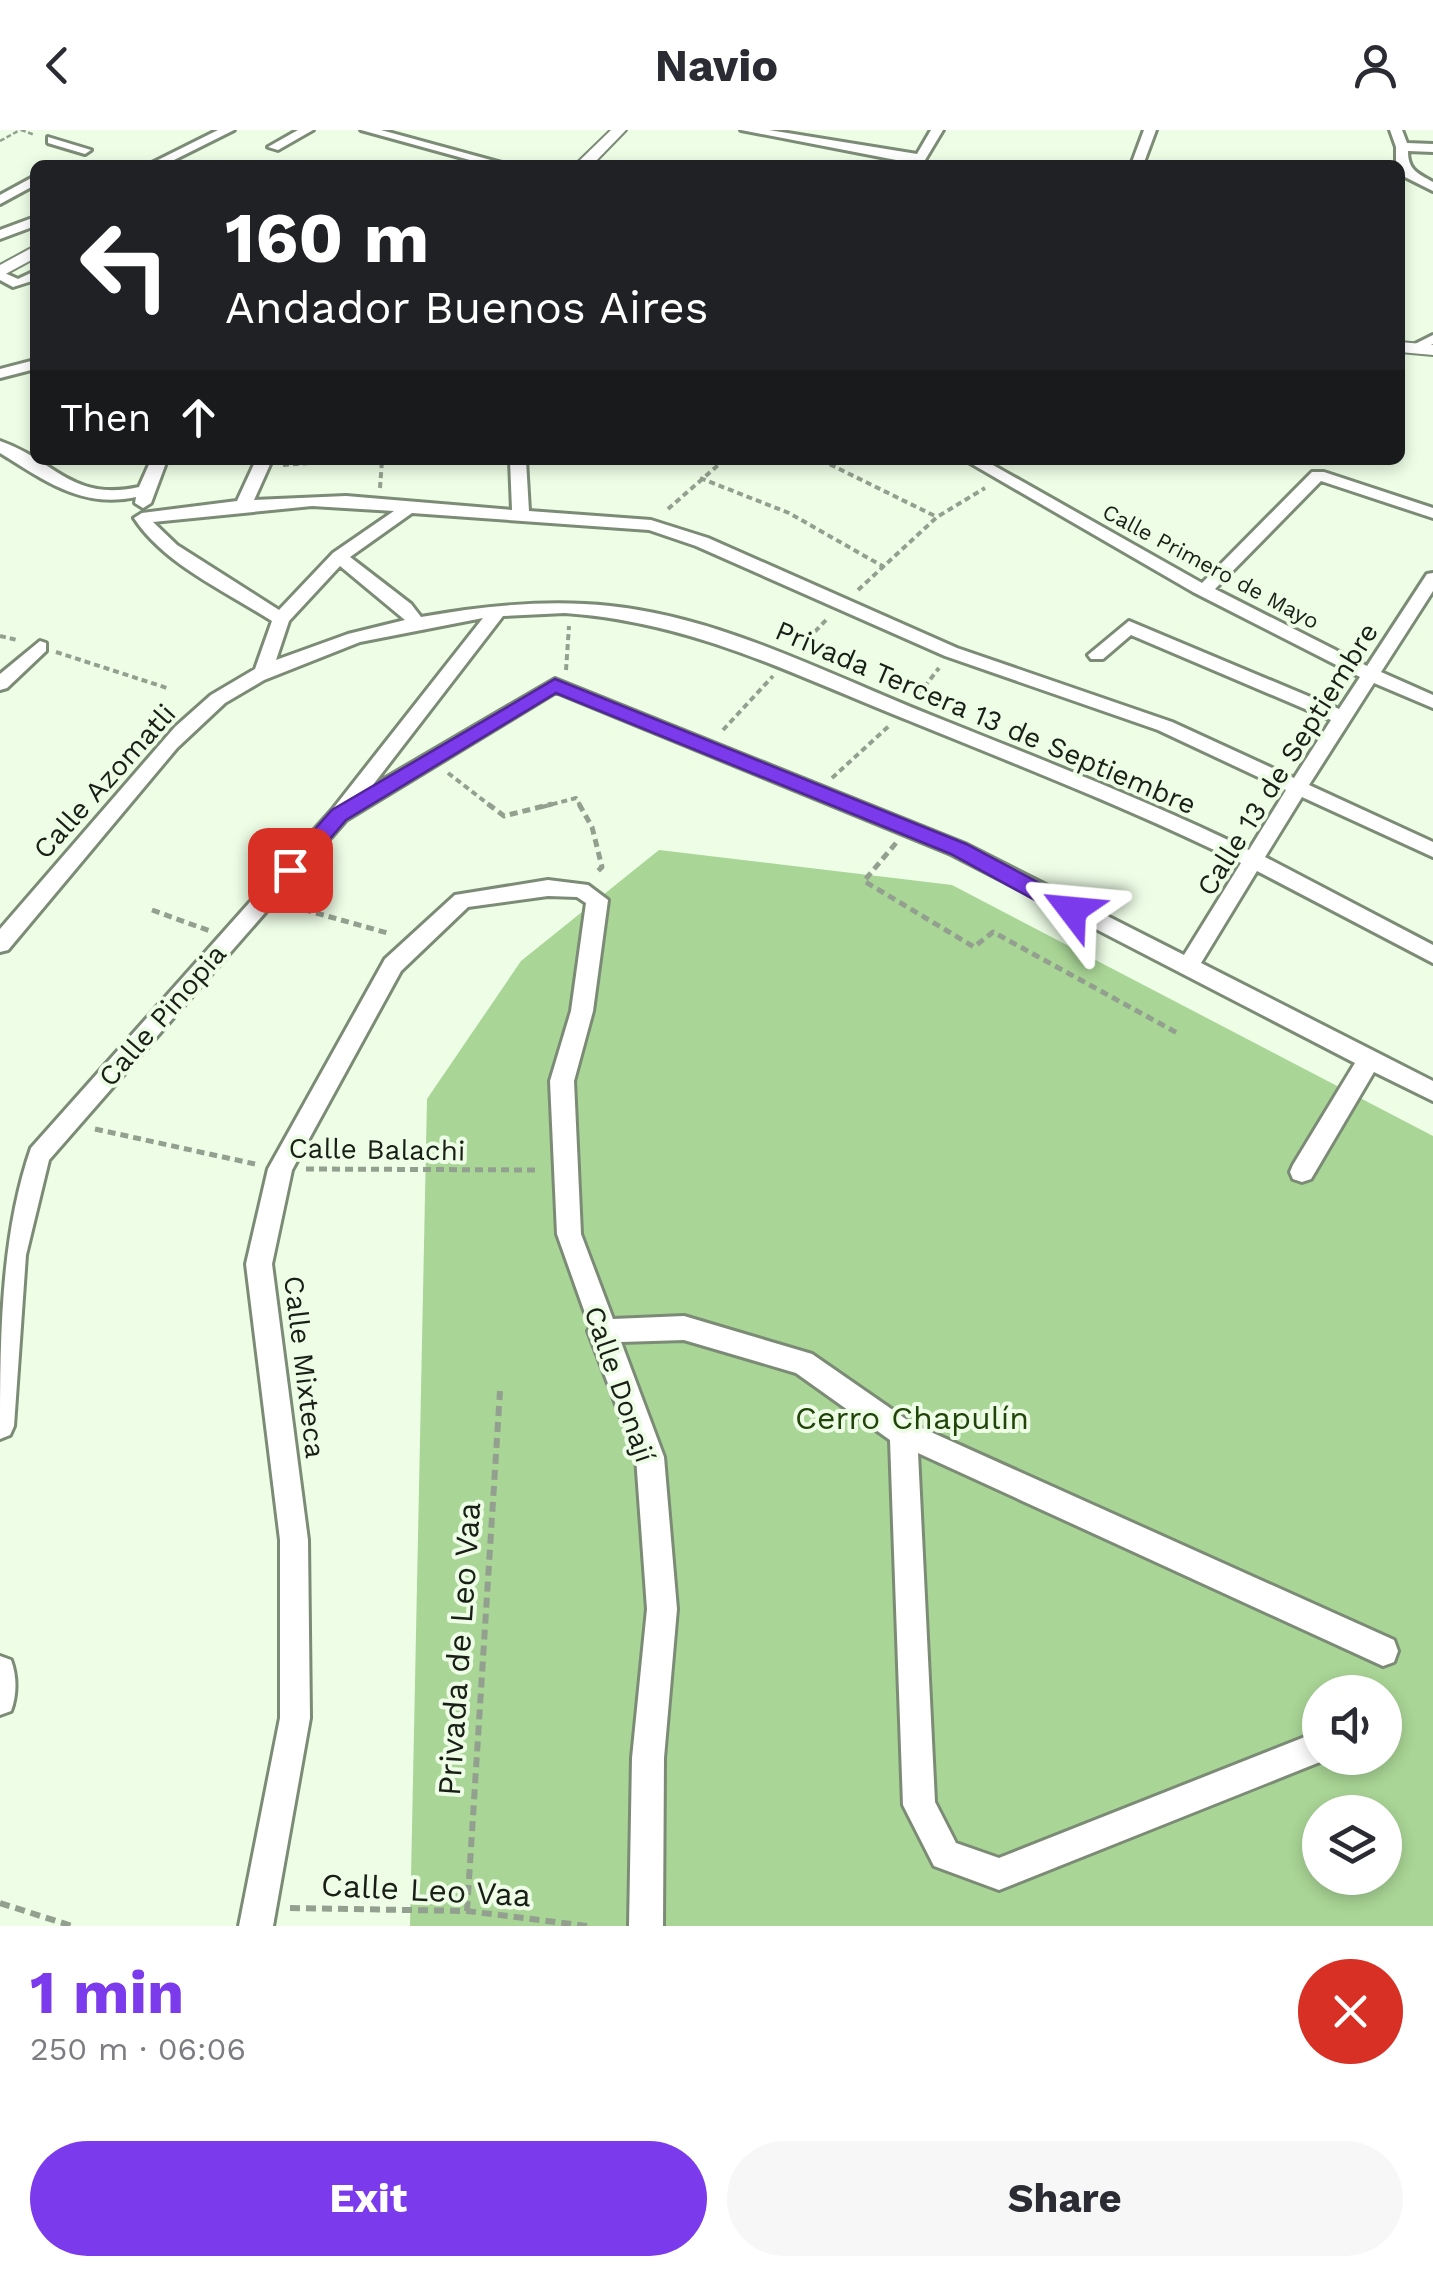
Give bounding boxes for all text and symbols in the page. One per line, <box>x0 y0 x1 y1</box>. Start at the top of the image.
icon: back <box>30 38 85 93</box>
icon: person <box>1348 38 1403 93</box>
text: Navio <box>655 39 778 92</box>
text: 160 m <box>225 197 429 279</box>
icon: left <box>60 200 190 330</box>
text: Andador Buenos Aires <box>225 281 708 334</box>
icon: ahead <box>171 390 226 445</box>
text: Then <box>60 396 151 440</box>
street label: Calle Primero de Mayo <box>1098 499 1323 634</box>
street label: Privada Tercera 13 de Septiembre <box>771 614 1201 821</box>
street label: Calle 13 de Septiembre <box>1190 617 1385 902</box>
street label: Calle Azomatli <box>26 697 182 865</box>
pin <box>248 828 333 913</box>
icon: arrive <box>263 843 318 898</box>
position arrow <box>1020 858 1124 962</box>
street label: Calle Pinopia <box>92 937 233 1093</box>
street label: Calle Balachi <box>288 1131 466 1168</box>
street label: Calle Mixteca <box>277 1274 332 1460</box>
street label: Calle Donají <box>577 1302 662 1467</box>
park label: Cerro Chapulín <box>795 1399 1029 1437</box>
street label: Privada de Leo Vaa <box>430 1501 488 1797</box>
map controls <box>1302 1675 1402 1895</box>
button: sound <box>1302 1675 1402 1775</box>
button: layers <box>1302 1795 1402 1895</box>
street label: Calle Leo Vaa <box>320 1866 532 1914</box>
text: 1 min <box>30 1957 184 2028</box>
button: close <box>1298 1959 1403 2064</box>
text: 250 m · 06:06 <box>30 2030 246 2068</box>
button: Exit <box>30 2141 707 2256</box>
button: Share <box>727 2141 1403 2256</box>

